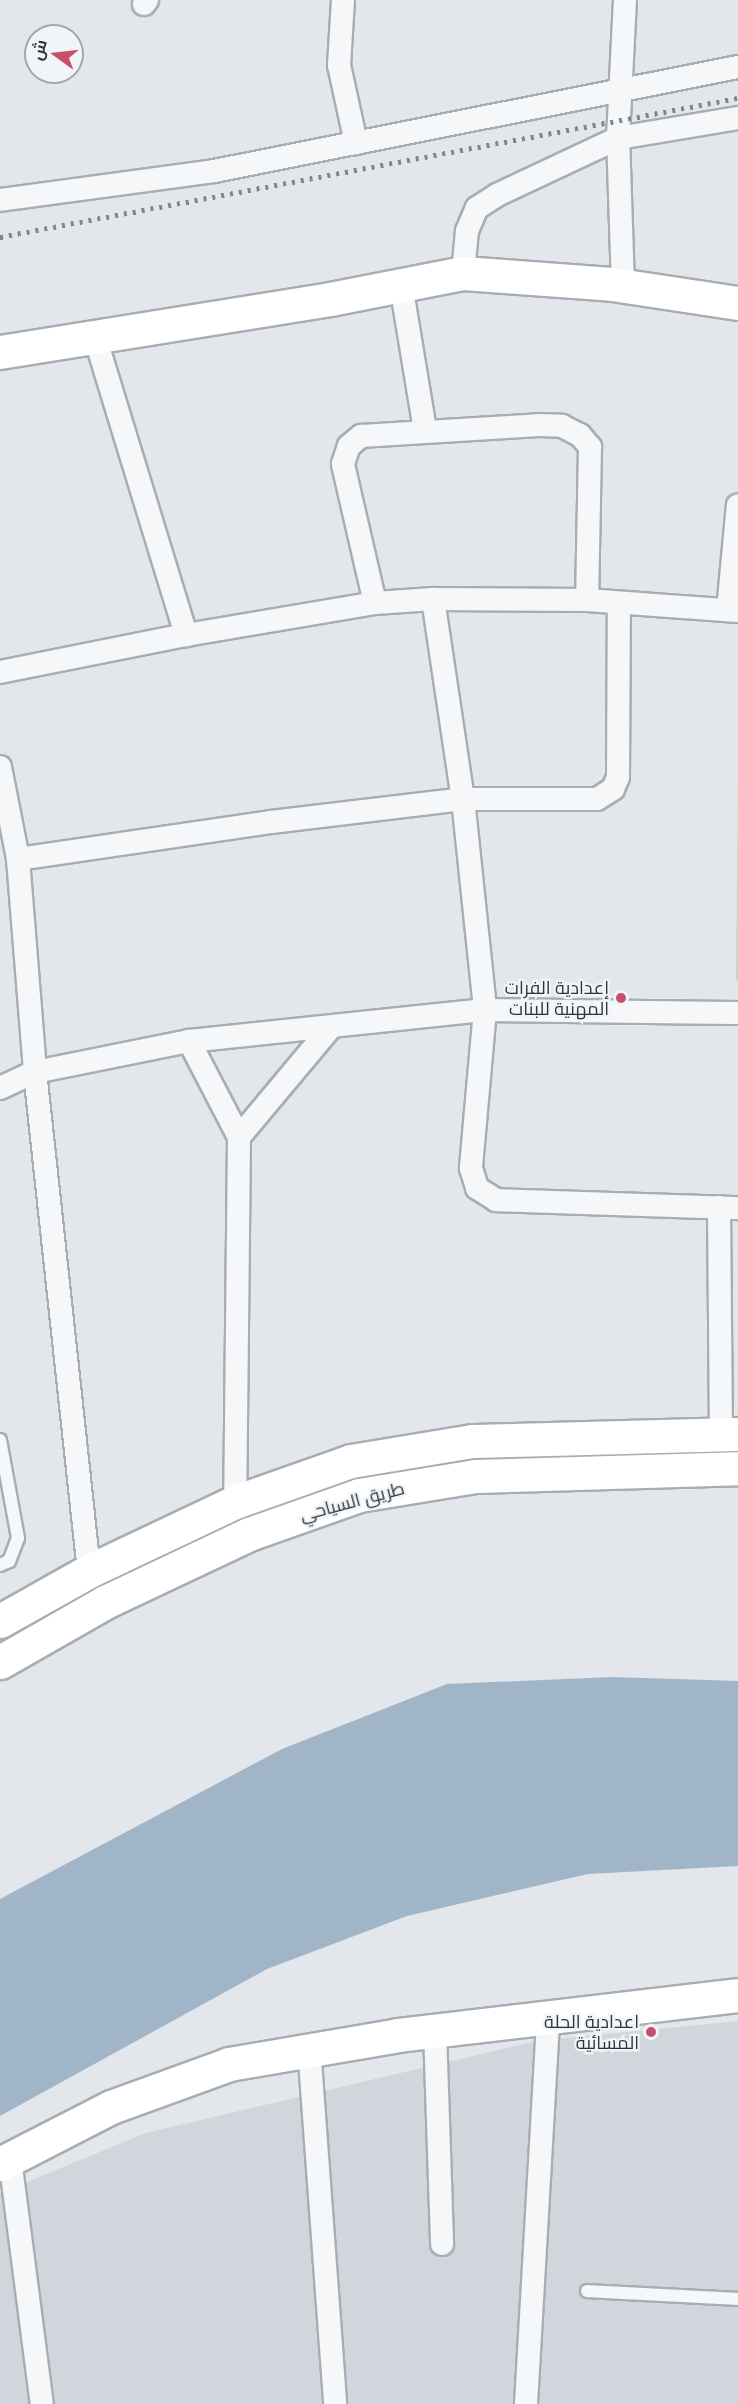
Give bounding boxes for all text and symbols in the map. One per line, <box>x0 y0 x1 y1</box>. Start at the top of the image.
north arrow <box>24 24 84 84</box>
text: ش <box>26 37 51 62</box>
place label: إعدادية الفرات المهنية للبنات <box>505 977 609 1020</box>
marker: إعدادية الفرات المهنية للبنات <box>614 991 628 1005</box>
street label: طريق السياحي <box>297 1477 407 1525</box>
place label: اعدادية الحلة المسائية <box>544 2011 639 2054</box>
marker: اعدادية الحلة المسائية <box>644 2025 658 2039</box>

